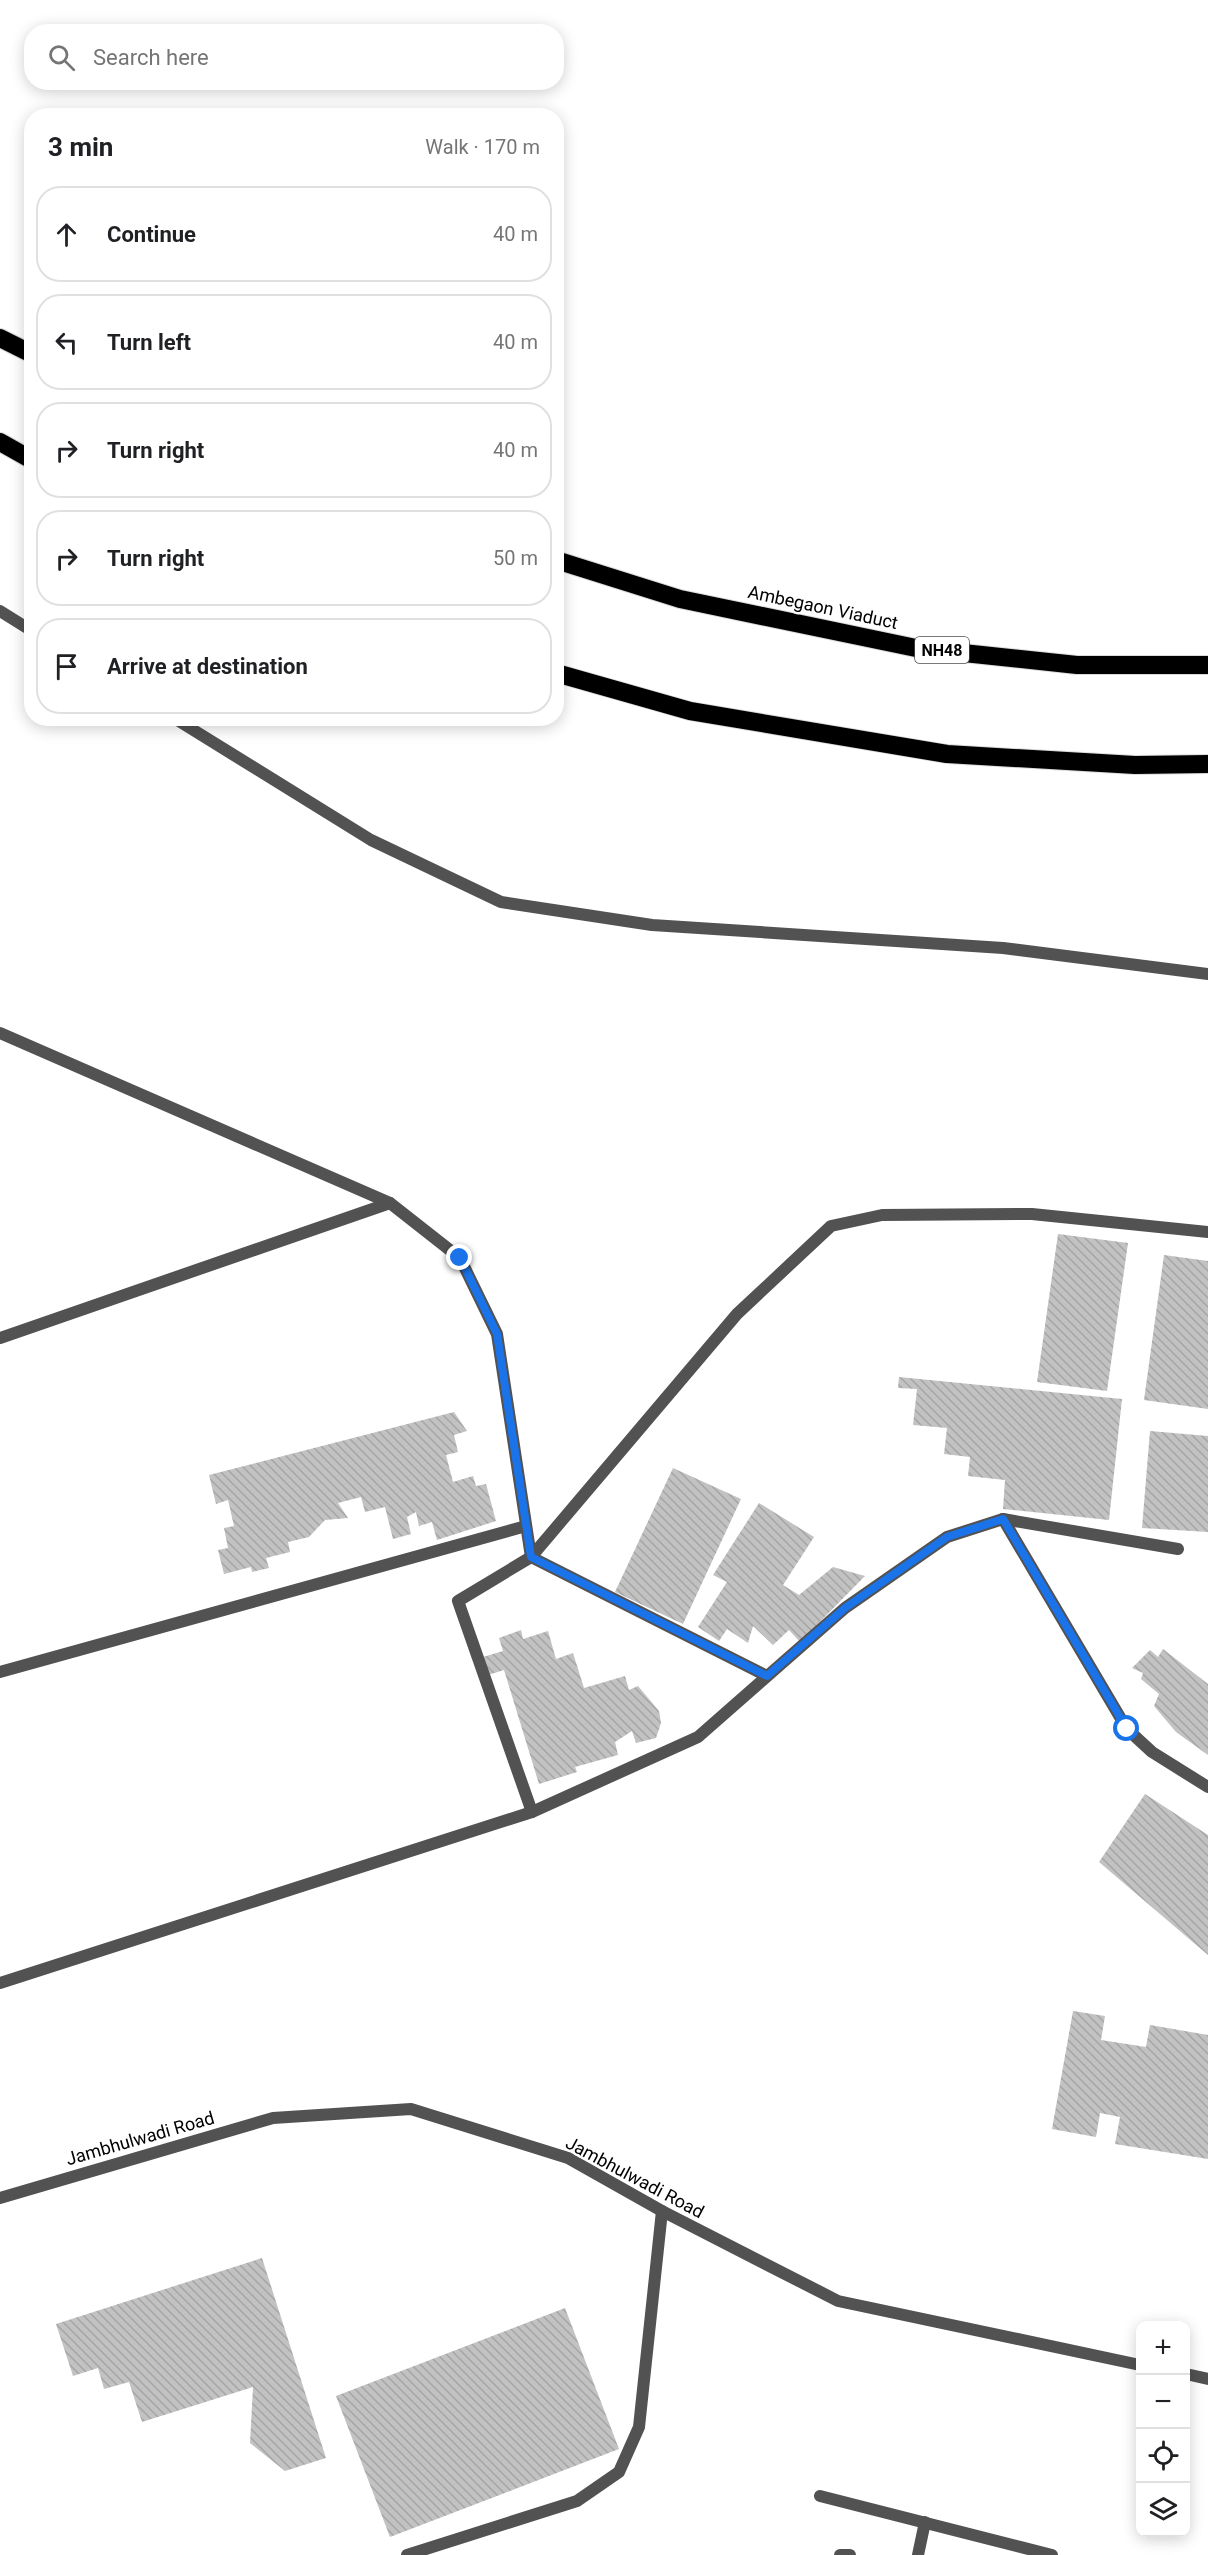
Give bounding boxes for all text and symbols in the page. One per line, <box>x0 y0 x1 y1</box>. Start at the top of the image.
search box <box>24 24 564 90</box>
icon: search <box>45 41 78 74</box>
text: Search here <box>93 45 209 70</box>
text: 3 min <box>48 132 113 162</box>
text: Walk · 170 m <box>425 135 540 159</box>
icon: ahead <box>50 218 83 251</box>
text: Continue <box>107 222 196 247</box>
text: 40 m <box>493 222 538 246</box>
icon: left <box>50 326 83 359</box>
text: Turn left <box>107 330 191 355</box>
text: 40 m <box>493 330 538 354</box>
icon: right <box>50 434 83 467</box>
text: Turn right <box>107 438 204 463</box>
text: 40 m <box>493 438 538 462</box>
icon: right <box>50 542 83 575</box>
text: Turn right <box>107 546 204 571</box>
text: 50 m <box>493 546 538 570</box>
street label: Ambegaon Viaduct <box>746 581 900 633</box>
road number: NH48 <box>915 637 969 663</box>
icon: arrive <box>50 650 83 683</box>
text: Arrive at destination <box>107 654 308 679</box>
route end <box>446 1244 472 1270</box>
route start <box>1113 1715 1139 1741</box>
street label: Jambhulwadi Road <box>63 2107 217 2169</box>
street label: Jambhulwadi Road <box>562 2132 708 2222</box>
map controls <box>1136 2321 1190 2537</box>
button: + <box>1136 2321 1190 2375</box>
button: − <box>1136 2375 1190 2429</box>
button: locate <box>1136 2429 1190 2483</box>
button: layers <box>1136 2483 1190 2537</box>

